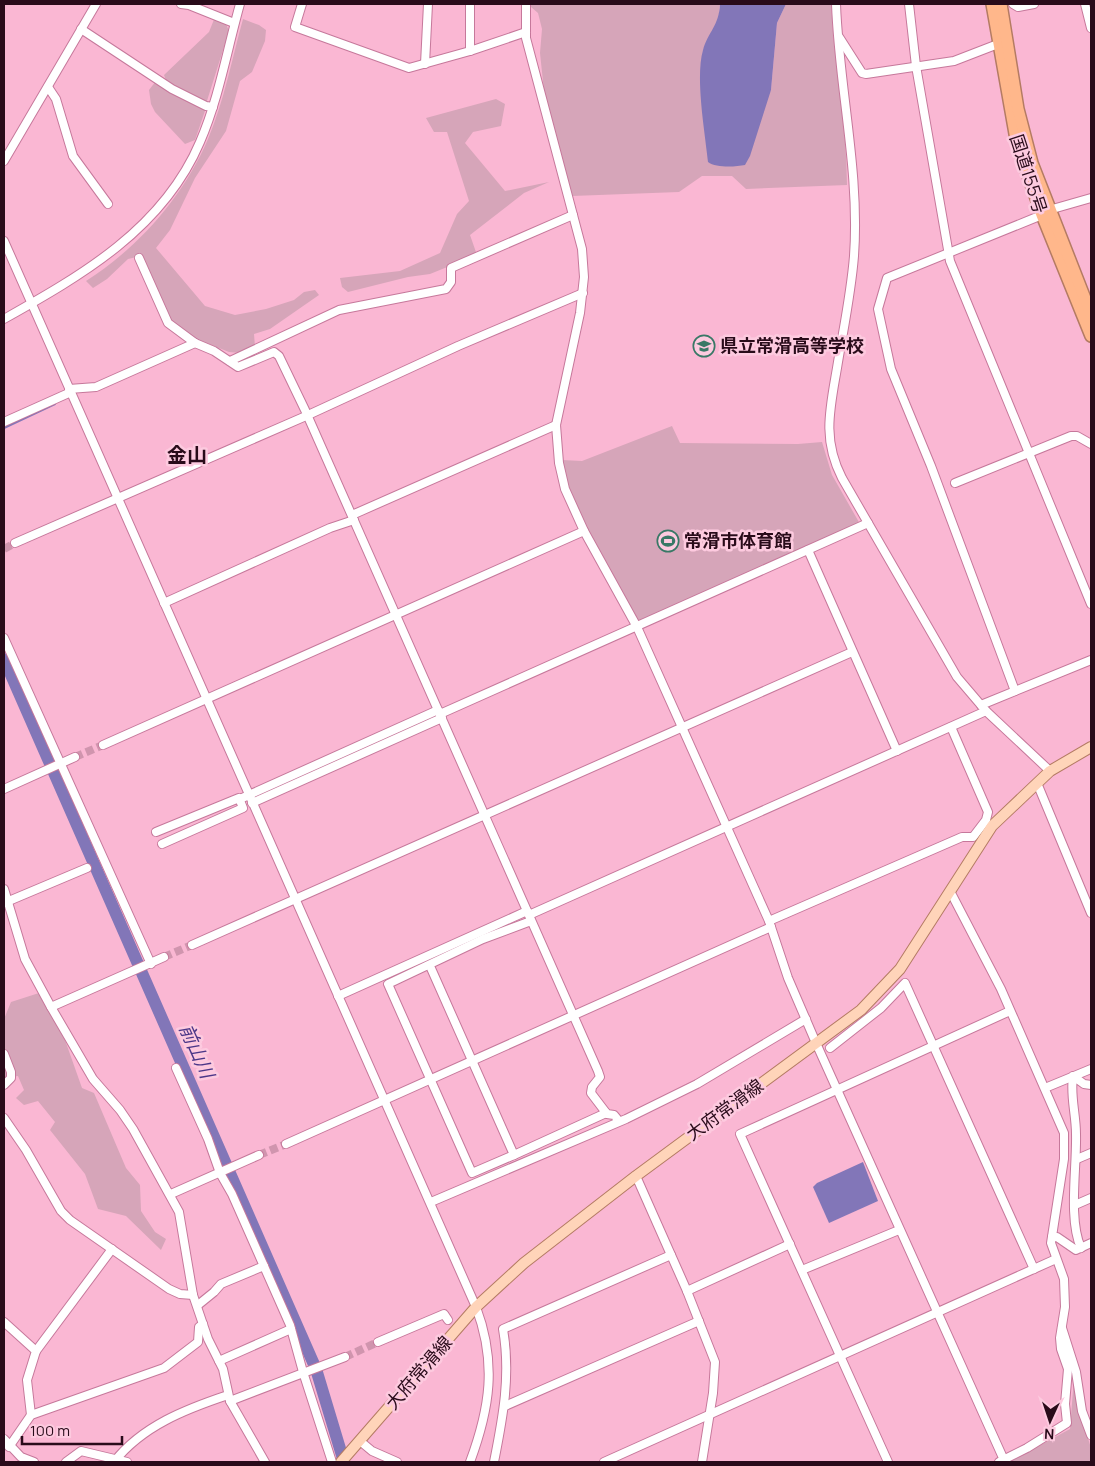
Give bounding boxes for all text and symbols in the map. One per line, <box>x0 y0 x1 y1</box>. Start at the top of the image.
street label: 国道155号 <box>1005 131 1053 216</box>
place label: 県立常滑高等学校 <box>720 333 864 357</box>
school or university icon: 県立常滑高等学校 <box>692 334 716 358</box>
district label: 金山 <box>167 441 207 468</box>
place label: 常滑市体育館 <box>684 528 792 552</box>
sports icon: 常滑市体育館 <box>656 529 680 553</box>
water label: 前山川 <box>174 1020 221 1084</box>
street label: 大府常滑線 <box>681 1073 768 1145</box>
street label: 大府常滑線 <box>380 1331 457 1414</box>
north arrow <box>1025 1396 1075 1446</box>
scale bar <box>22 1414 122 1446</box>
text: 100 m <box>30 1420 70 1441</box>
text: N <box>1044 1425 1055 1444</box>

